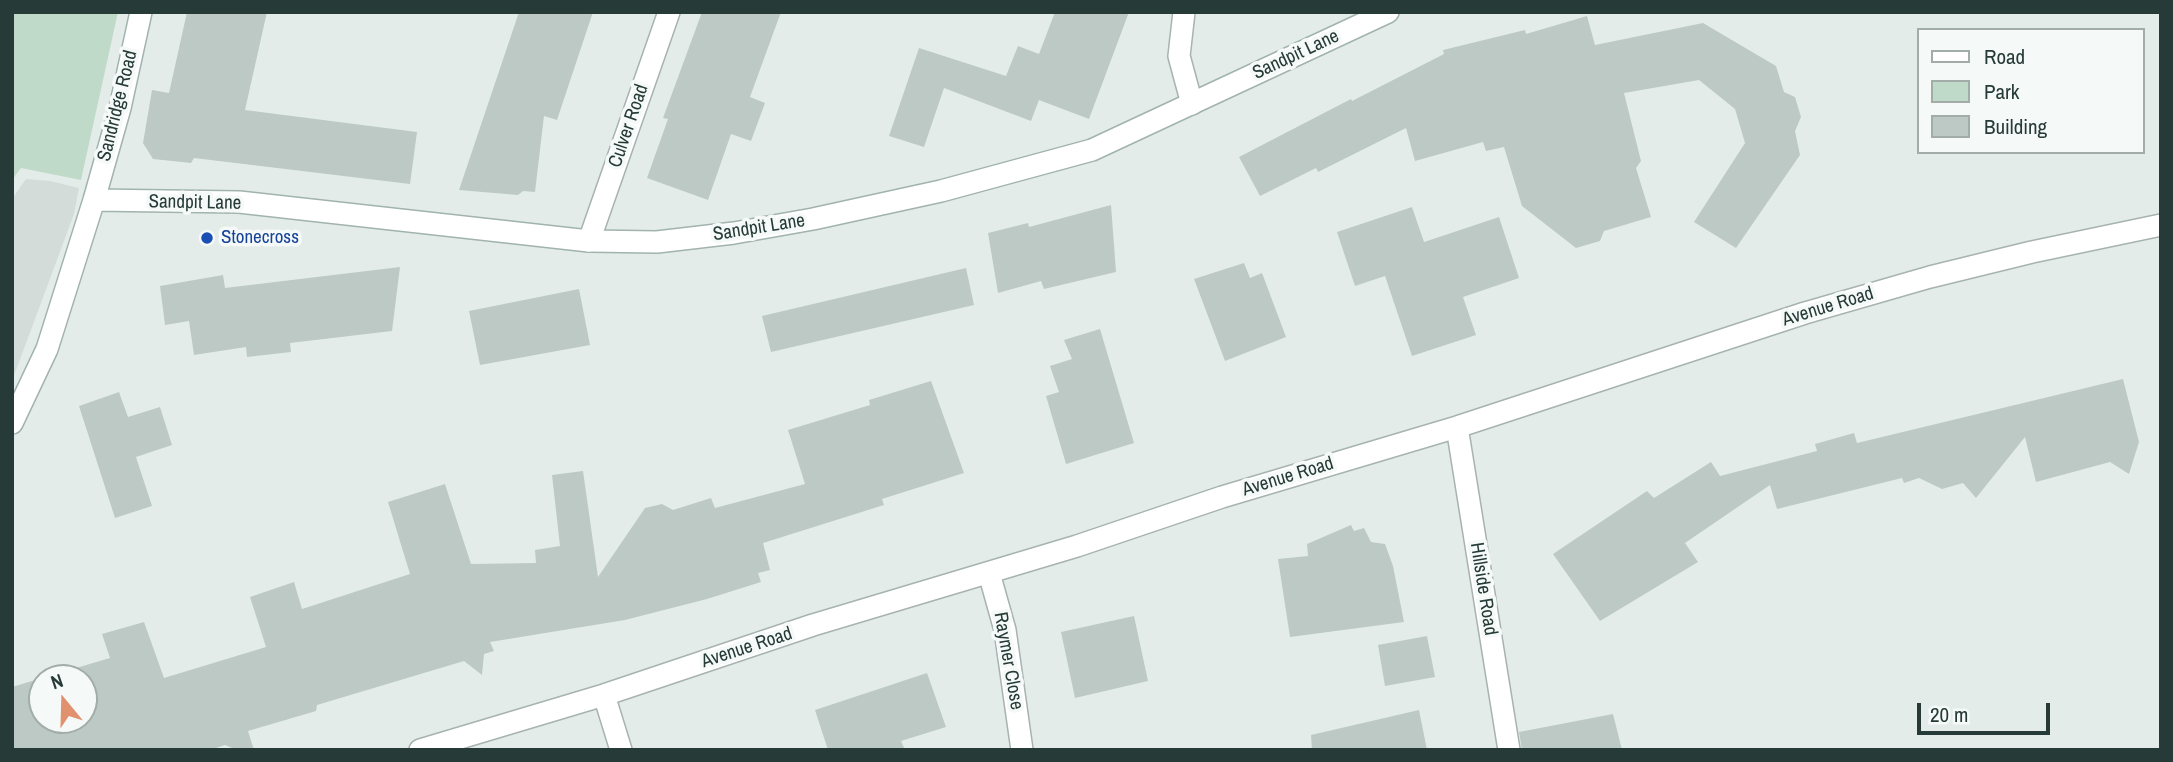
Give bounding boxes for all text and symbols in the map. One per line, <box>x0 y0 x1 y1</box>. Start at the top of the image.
street label: Sandpit Lane <box>1249 25 1343 85</box>
legend <box>1918 28 2145 154</box>
text: Road <box>1984 42 2025 71</box>
street label: Sandridge Road <box>93 48 143 164</box>
text: Park <box>1984 77 2019 106</box>
street label: Culver Road <box>604 81 654 171</box>
text: Building <box>1984 112 2047 141</box>
street label: Sandpit Lane <box>148 191 242 215</box>
street label: Sandpit Lane <box>711 209 807 247</box>
place label: Stonecross <box>221 227 299 249</box>
marker: Stonecross <box>199 230 215 246</box>
street label: Avenue Road <box>1780 282 1876 332</box>
street label: Avenue Road <box>1240 452 1336 502</box>
street label: Hillside Road <box>1464 541 1502 637</box>
street label: Raymer Close <box>988 610 1028 712</box>
street label: Avenue Road <box>699 623 795 673</box>
north arrow <box>28 664 98 734</box>
text: N <box>47 667 66 695</box>
scale bar <box>1921 688 2054 732</box>
text: 20 m <box>1930 700 1968 729</box>

